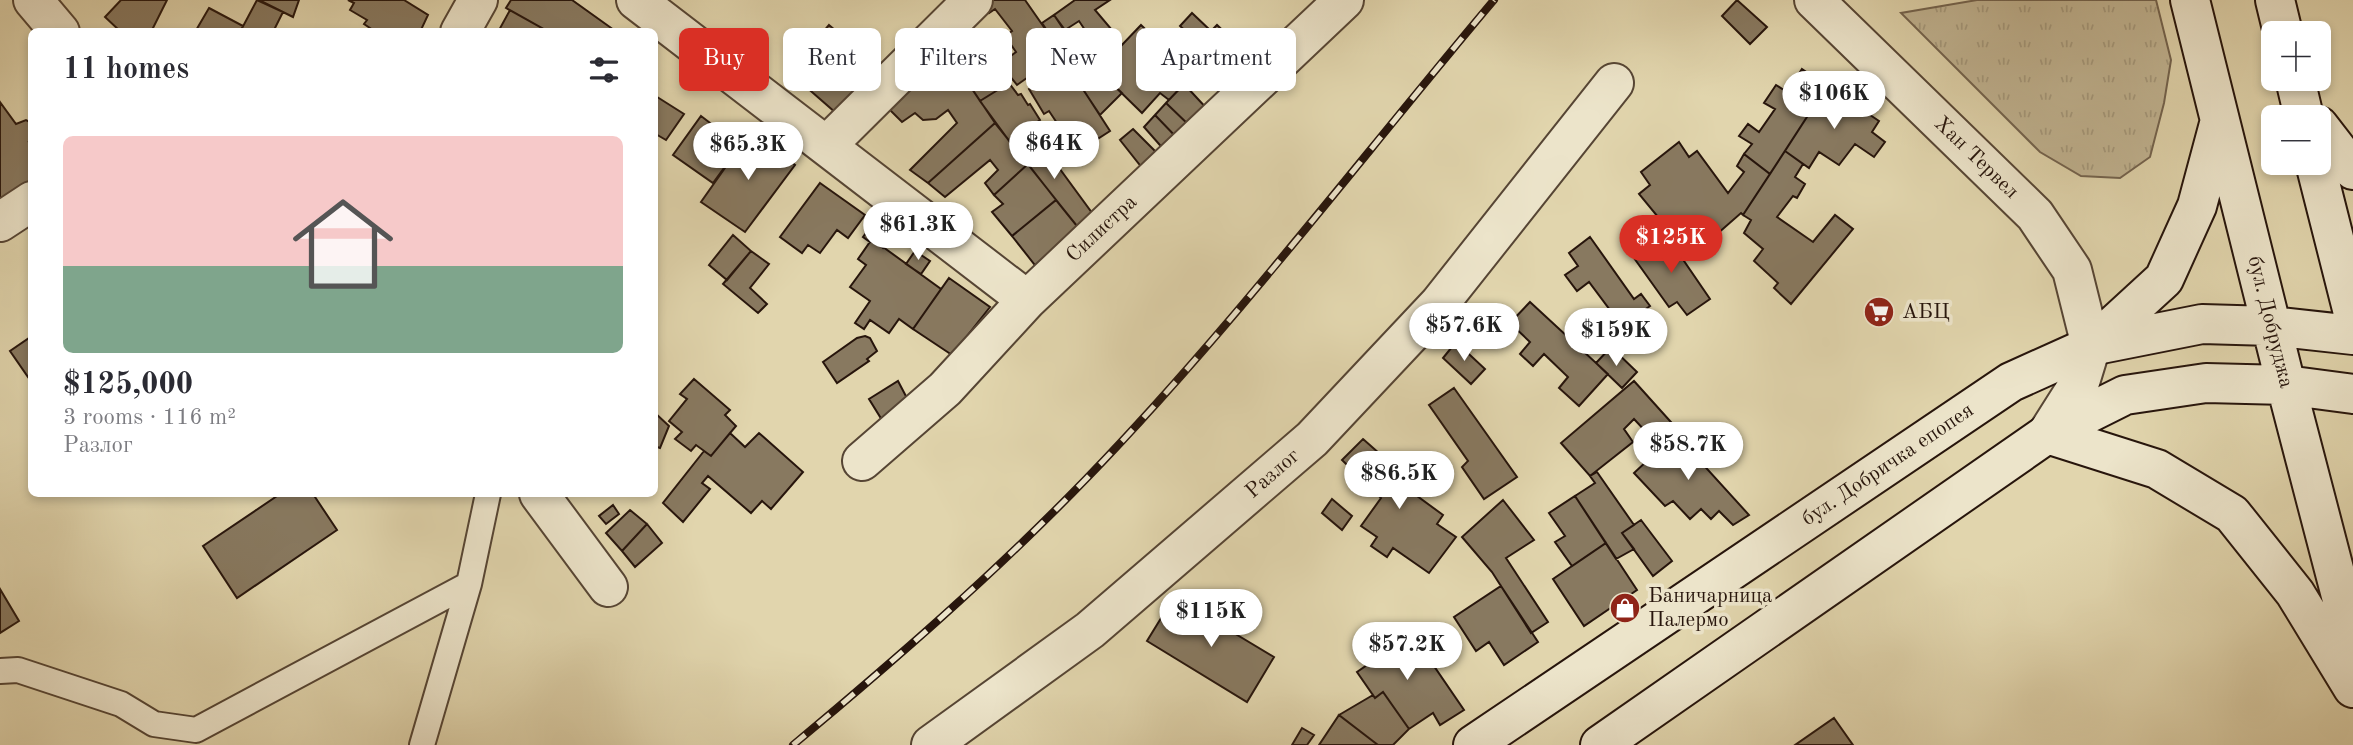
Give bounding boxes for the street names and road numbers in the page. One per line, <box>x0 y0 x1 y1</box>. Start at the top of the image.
street label: Хан Тервел <box>1930 113 2022 203</box>
street label: Силистра <box>1063 191 1141 267</box>
street label: бул. Добруджа <box>2243 254 2297 390</box>
street label: бул. Добричка епопея <box>1798 400 1978 530</box>
street label: Разлог <box>1242 445 1304 503</box>

